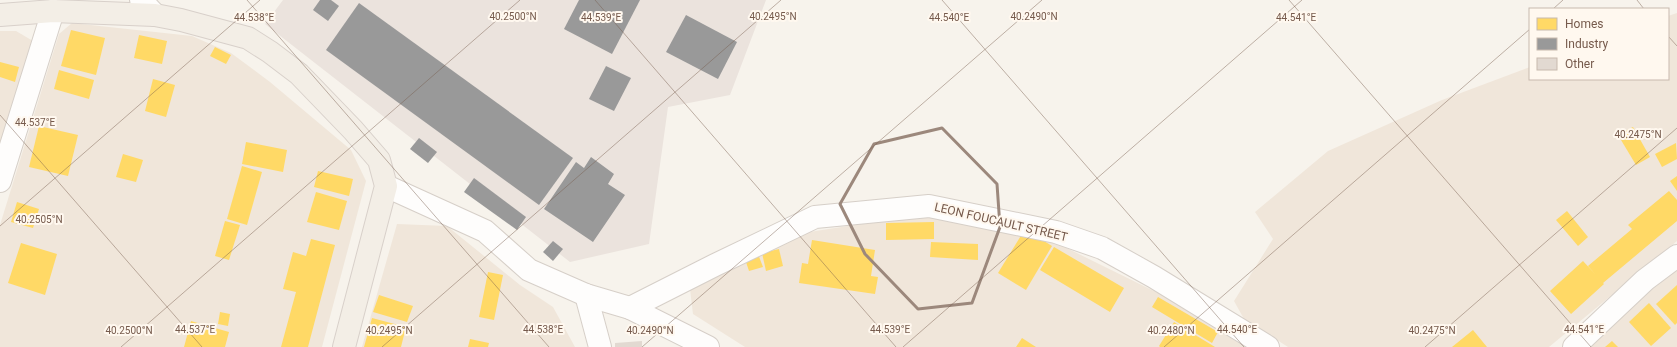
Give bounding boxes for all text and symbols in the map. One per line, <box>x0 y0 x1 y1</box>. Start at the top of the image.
legend <box>1529 8 1669 80</box>
text: 40.2500°N <box>489 11 537 22</box>
text: 40.2495°N <box>749 11 797 22</box>
text: 40.2490°N <box>1010 11 1058 22</box>
text: 44.538°E <box>234 12 274 23</box>
text: 44.539°E <box>581 12 621 23</box>
text: 44.540°E <box>929 12 969 23</box>
text: 44.541°E <box>1276 12 1316 23</box>
text: Homes <box>1565 17 1603 31</box>
text: Industry <box>1565 37 1609 51</box>
text: Other <box>1565 57 1594 71</box>
text: 44.537°E <box>15 117 55 128</box>
text: 40.2475°N <box>1614 129 1662 140</box>
street label: LEON FOUCAULT STREET <box>933 200 1069 244</box>
text: 40.2505°N <box>15 214 63 225</box>
text: 44.537°E <box>175 324 215 335</box>
text: 44.538°E <box>523 324 563 335</box>
text: 44.539°E <box>870 324 910 335</box>
text: 44.540°E <box>1217 324 1257 335</box>
text: 44.541°E <box>1564 324 1604 335</box>
text: 40.2500°N <box>105 325 153 336</box>
text: 40.2495°N <box>365 325 413 336</box>
text: 40.2490°N <box>626 325 674 336</box>
text: 40.2480°N <box>1147 325 1195 336</box>
text: 40.2475°N <box>1408 325 1456 336</box>

